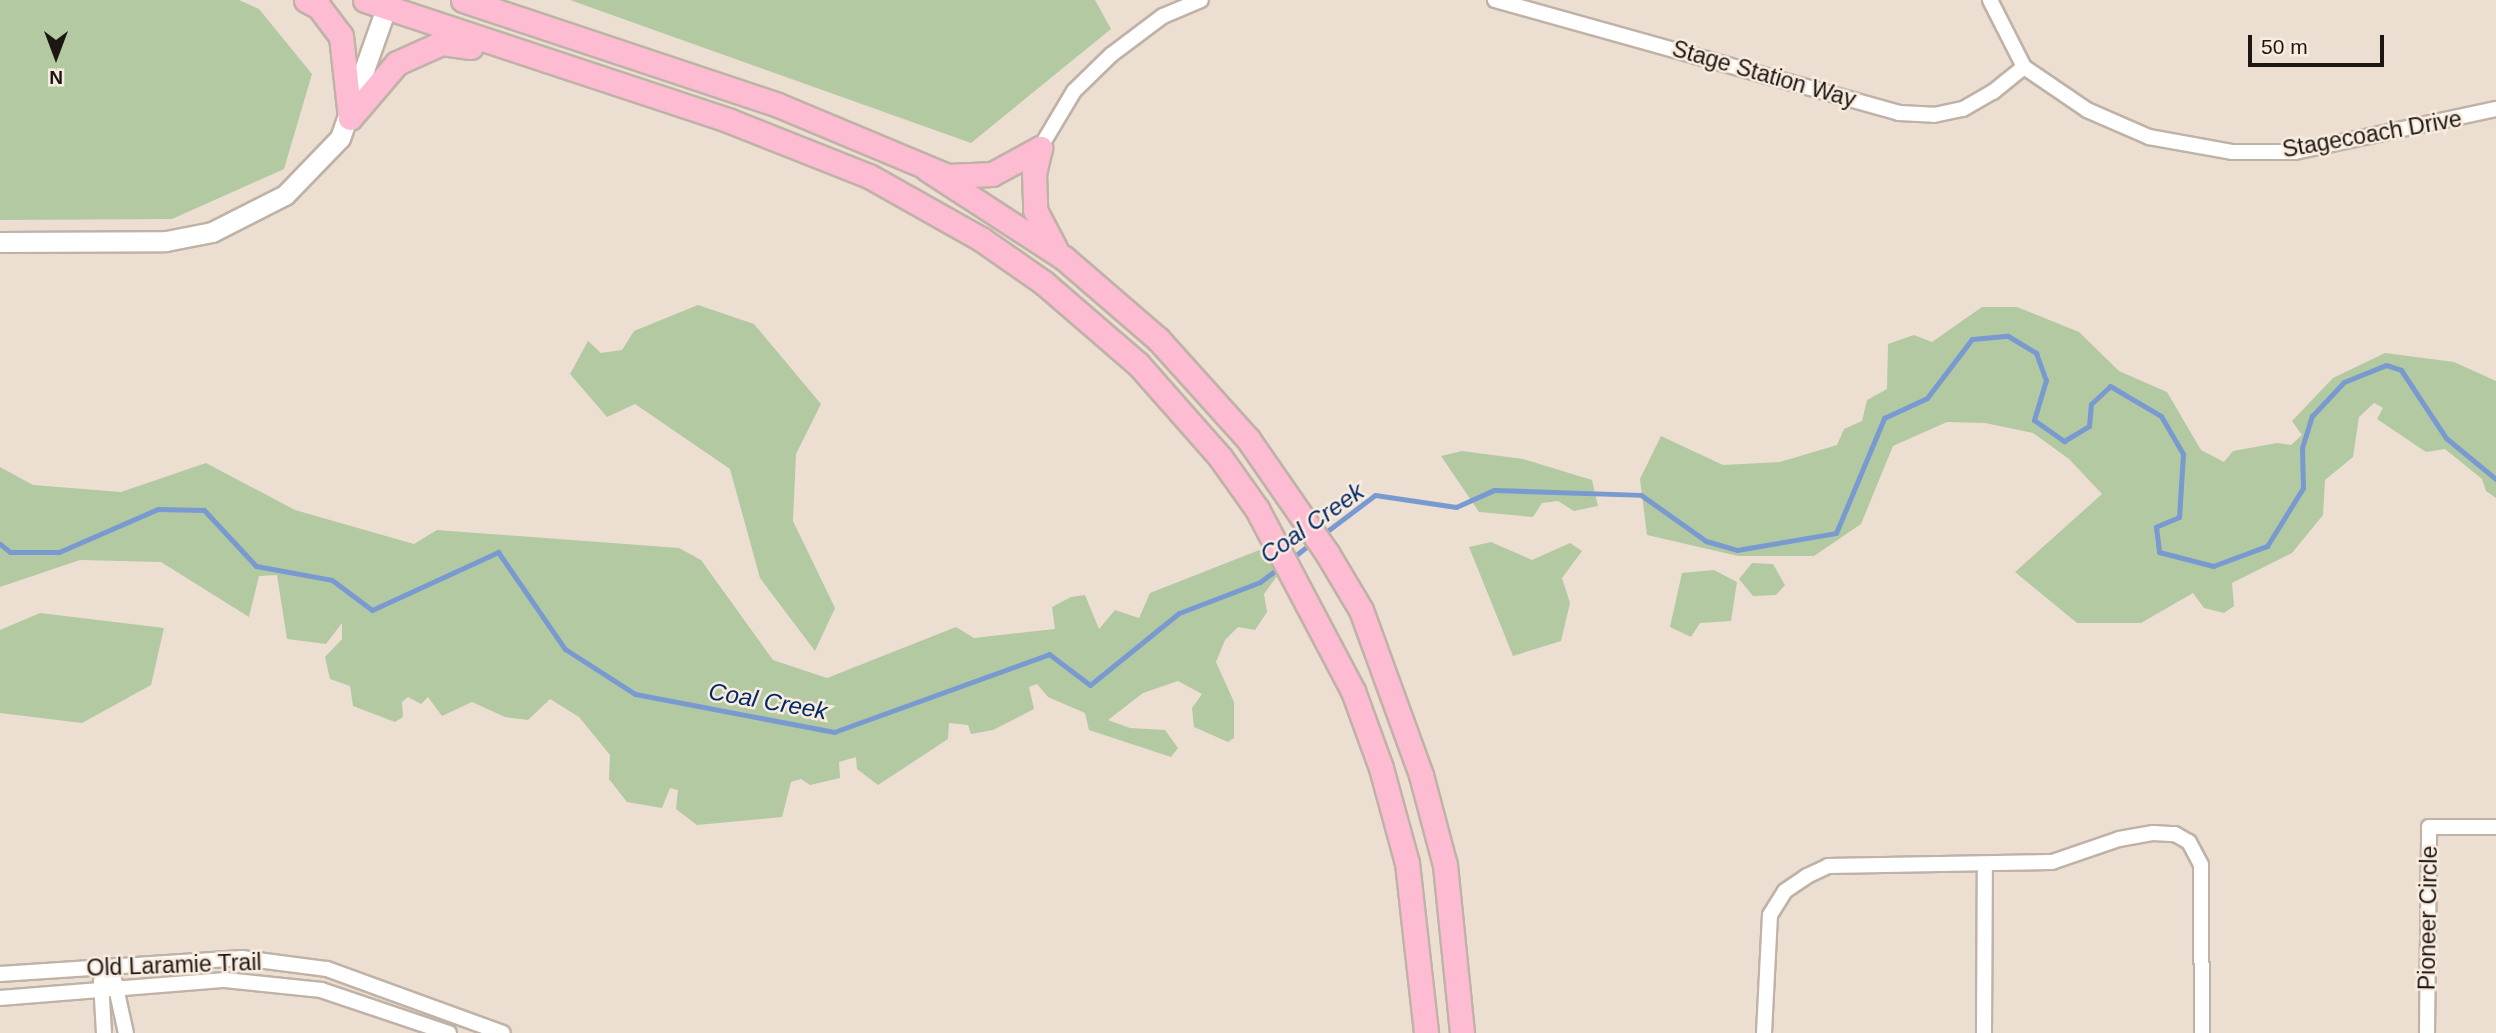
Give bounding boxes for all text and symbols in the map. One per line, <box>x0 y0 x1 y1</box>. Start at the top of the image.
north arrow <box>21 21 91 91</box>
scale bar <box>2251 21 2388 65</box>
street label: Stage Station Way <box>1669 35 1859 113</box>
text: 50 m <box>2261 35 2308 58</box>
text: N <box>49 67 63 88</box>
street label: Stagecoach Drive <box>2280 105 2464 163</box>
water label: Coal Creek <box>1255 477 1369 569</box>
water label: Coal Creek <box>706 676 830 726</box>
street label: Pioneer Circle <box>2413 846 2443 990</box>
street label: Old Laramie Trail <box>86 948 262 982</box>

